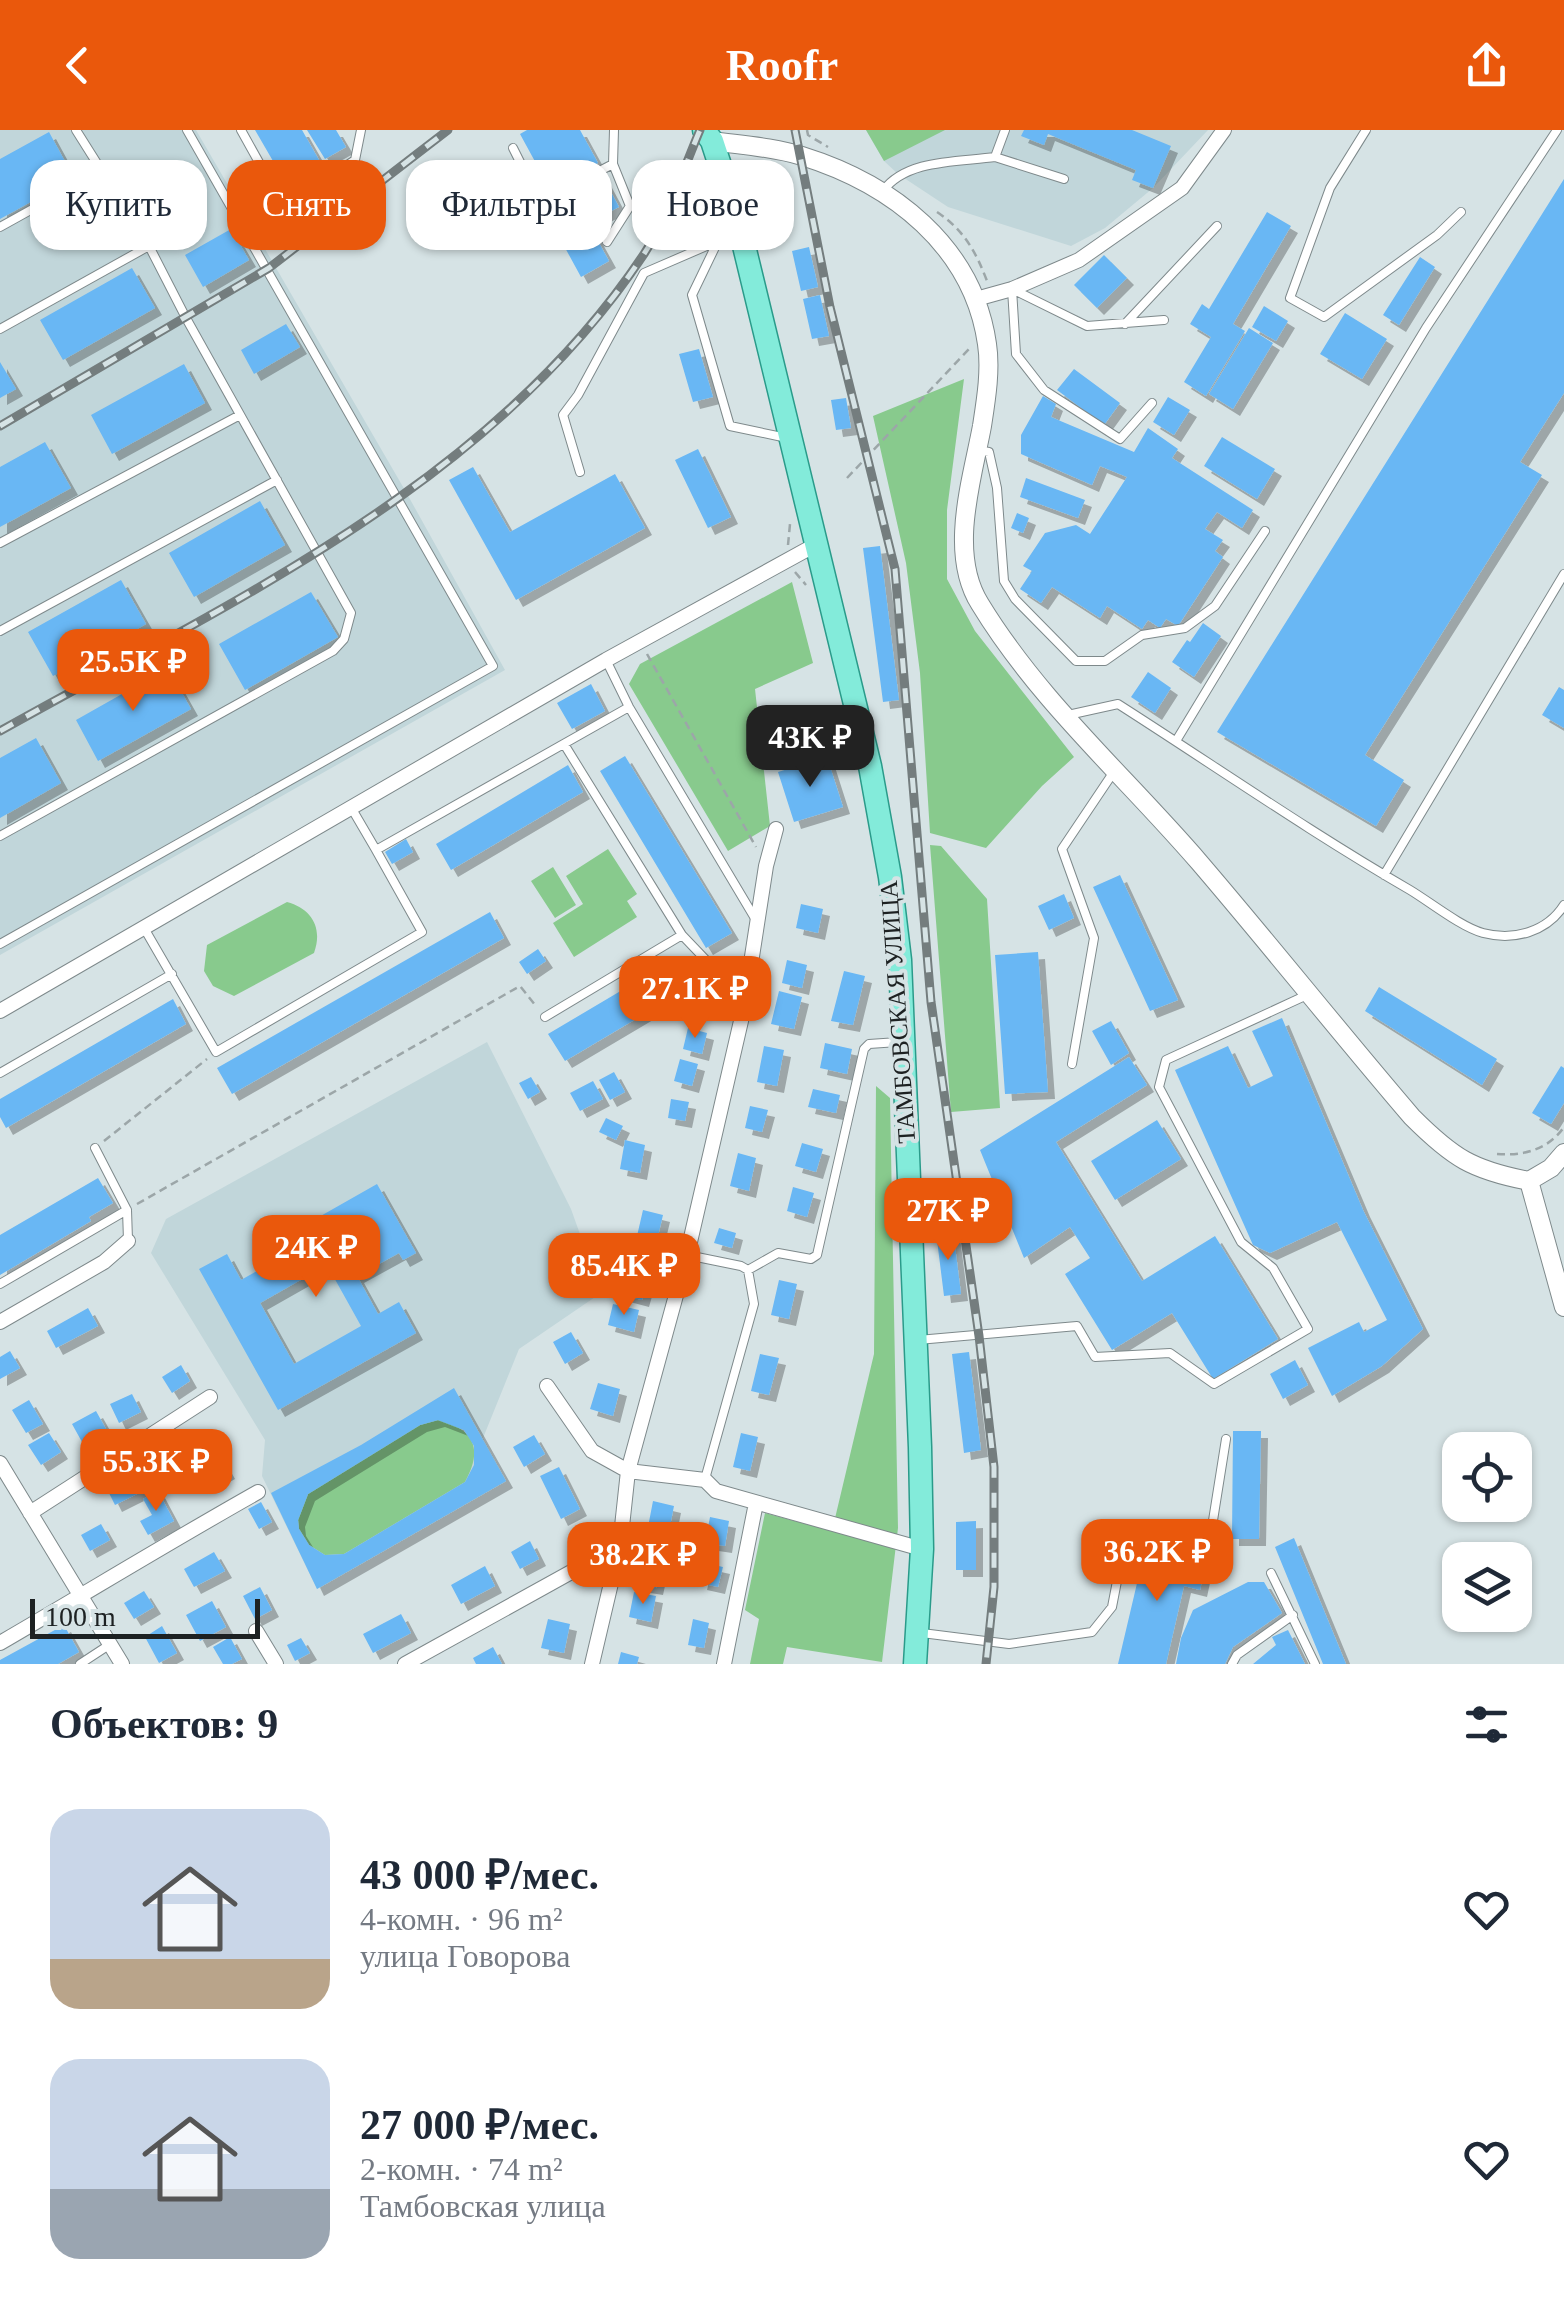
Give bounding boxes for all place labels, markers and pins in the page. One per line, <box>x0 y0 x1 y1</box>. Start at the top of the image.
pin: 25.5K ₽ <box>41 629 225 714</box>
pin: 43K ₽ <box>740 705 880 790</box>
pin: 27.1K ₽ <box>603 956 787 1041</box>
pin: 27K ₽ <box>878 1178 1018 1263</box>
pin: 24K ₽ <box>246 1215 386 1300</box>
pin: 85.4K ₽ <box>532 1233 716 1318</box>
pin: 55.3K ₽ <box>64 1429 248 1514</box>
pin: 36.2K ₽ <box>1065 1519 1249 1604</box>
pin: 38.2K ₽ <box>551 1522 735 1607</box>

